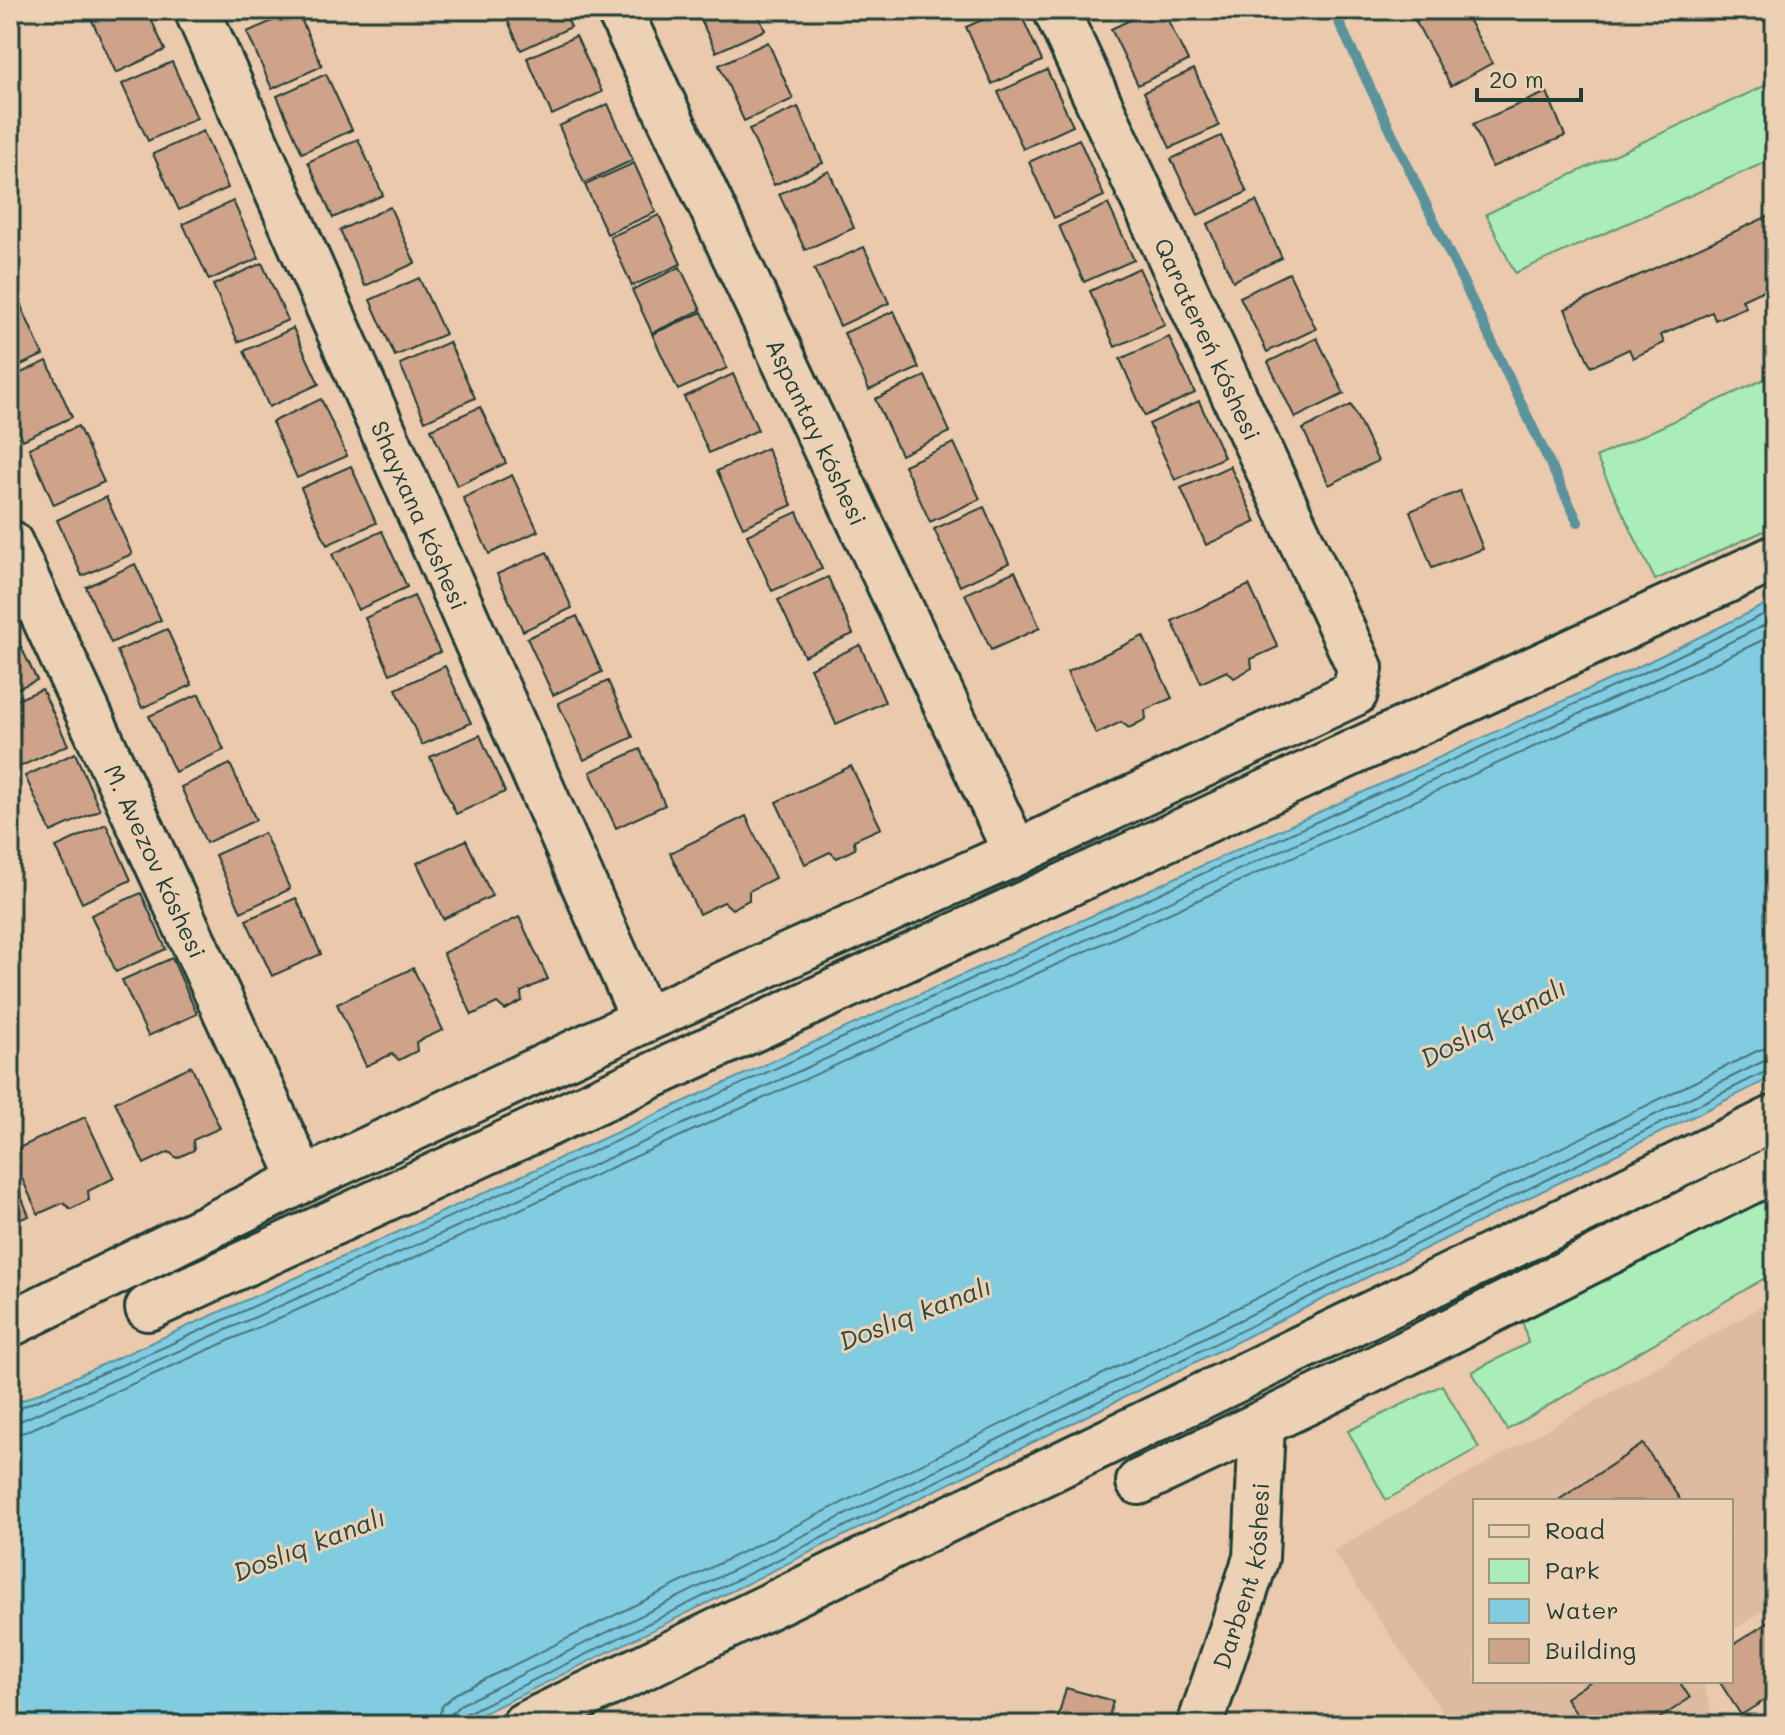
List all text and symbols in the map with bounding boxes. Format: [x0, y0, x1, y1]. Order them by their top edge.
scale bar [1477, 52, 1581, 102]
text: 20 m [1489, 63, 1544, 94]
street label: Qaratereń kóshesi [1147, 233, 1269, 445]
street label: Aspantay kóshesi [760, 333, 875, 530]
street label: Shayxana kóshesi [365, 415, 476, 614]
street label: M. Avezov kóshesi [98, 759, 214, 963]
water label: Doslıq kanalı [1414, 969, 1572, 1075]
water label: Doslıq kanalı [834, 1268, 996, 1358]
street label: Darbent kóshesi [1204, 1482, 1275, 1673]
water label: Doslıq kanalı [228, 1499, 390, 1589]
legend [1473, 1499, 1733, 1683]
text: Road [1545, 1514, 1605, 1545]
text: Park [1545, 1554, 1599, 1585]
text: Water [1545, 1594, 1619, 1625]
text: Building [1545, 1634, 1636, 1665]

